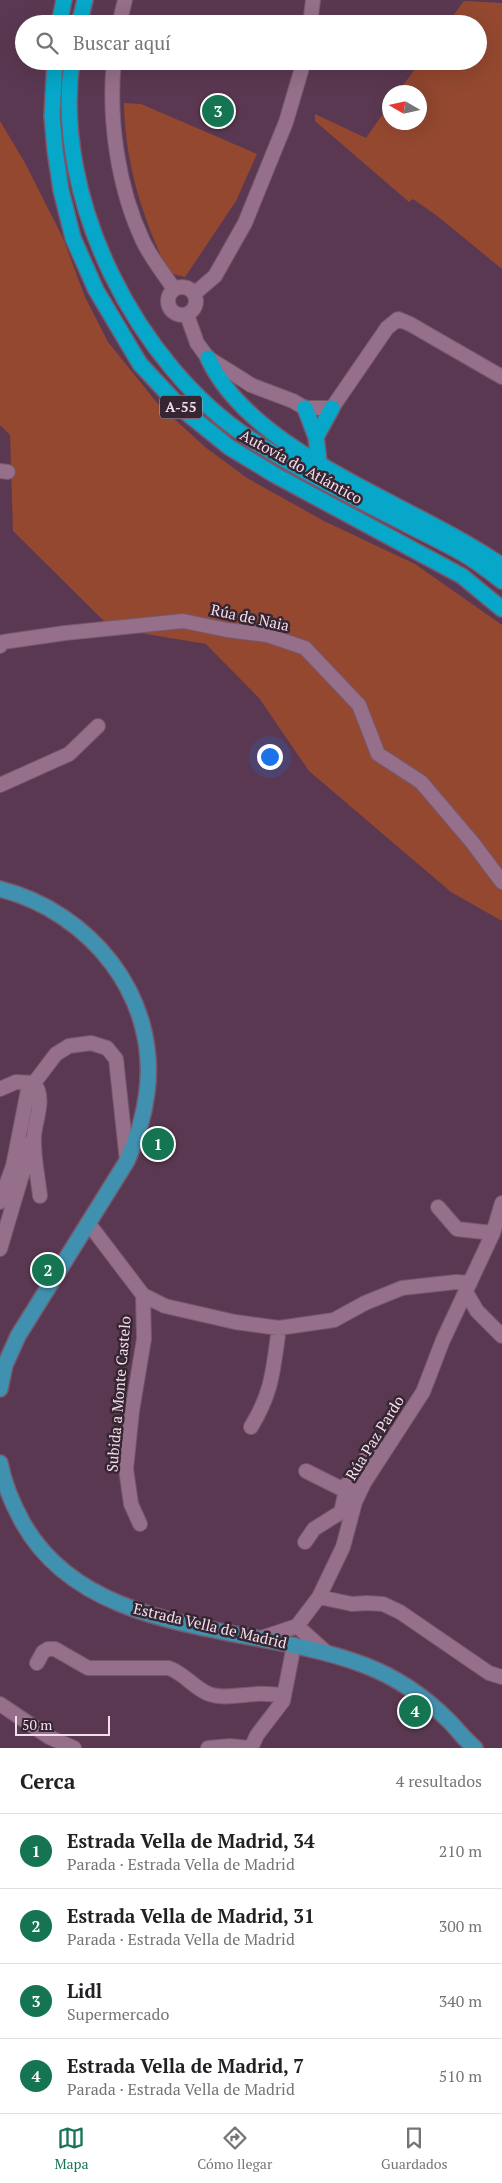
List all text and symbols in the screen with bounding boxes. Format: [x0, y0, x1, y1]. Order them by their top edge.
search box [15, 15, 487, 70]
icon: search [33, 29, 61, 57]
text: Buscar aquí [73, 30, 171, 55]
north arrow [382, 85, 427, 130]
pin: 3 [202, 92, 234, 130]
road number: A-55 [160, 396, 202, 418]
street label: Autovía do Atlántico [237, 424, 366, 508]
street label: Rúa de Naia [209, 599, 292, 635]
your location [257, 744, 283, 770]
pin: 1 [142, 1125, 174, 1163]
pin: 2 [32, 1251, 64, 1289]
street label: Subida a Monte Castelo [101, 1315, 135, 1473]
street label: Rúa Paz Pardo [340, 1392, 408, 1483]
street label: Estrada Vella de Madrid [132, 1598, 289, 1652]
pin: 4 [399, 1692, 431, 1730]
scale bar [15, 1713, 110, 1736]
text: 50 m [22, 1715, 52, 1734]
text: Cerca [20, 1767, 75, 1795]
text: 4 resultados [396, 1770, 482, 1792]
text: Estrada Vella de Madrid, 34 [67, 1828, 315, 1853]
text: 1 [31, 1840, 41, 1862]
text: 210 m [439, 1840, 482, 1862]
text: Parada · Estrada Vella de Madrid [67, 1853, 295, 1875]
text: Estrada Vella de Madrid, 31 [67, 1903, 315, 1928]
text: 2 [31, 1915, 41, 1937]
text: 300 m [439, 1915, 482, 1937]
text: Parada · Estrada Vella de Madrid [67, 1928, 295, 1950]
text: Lidl [67, 1978, 102, 2003]
text: 3 [31, 1990, 41, 2012]
text: 340 m [439, 1990, 482, 2012]
text: Supermercado [67, 2003, 169, 2025]
text: Estrada Vella de Madrid, 7 [67, 2053, 304, 2078]
text: 4 [31, 2065, 41, 2087]
text: 510 m [439, 2065, 482, 2087]
text: Parada · Estrada Vella de Madrid [67, 2078, 295, 2100]
tab: Mapa [54, 2124, 89, 2173]
tab: Cómo llegar [197, 2124, 272, 2173]
tab: Guardados [381, 2124, 448, 2173]

